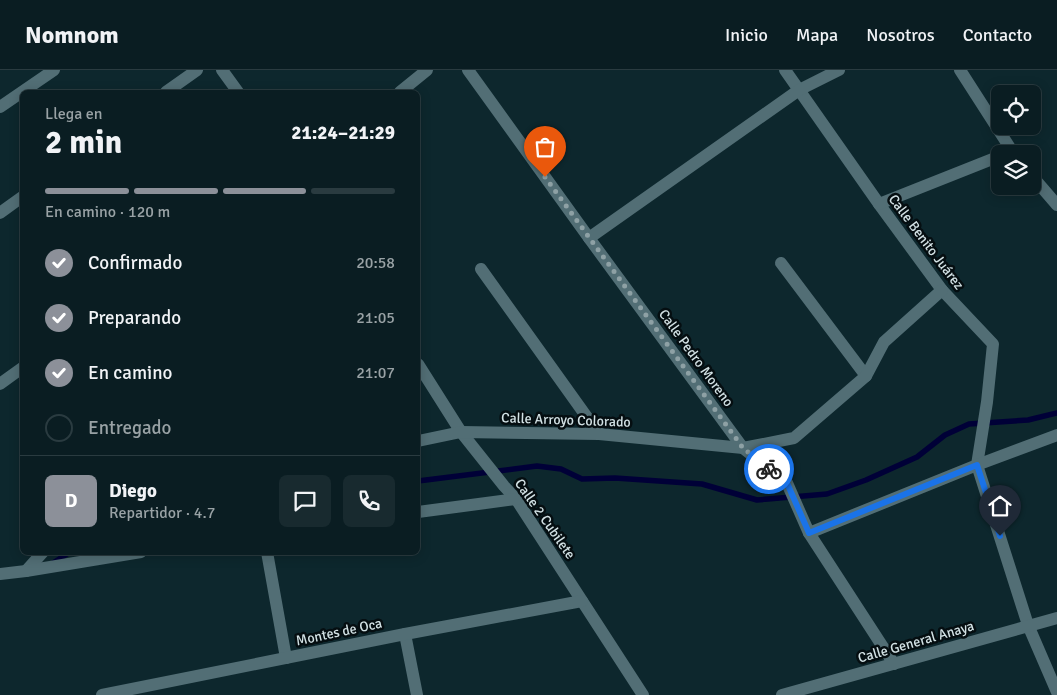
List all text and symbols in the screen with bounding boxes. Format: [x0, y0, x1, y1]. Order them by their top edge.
text: Nomnom [25, 20, 119, 50]
text: Inicio [725, 24, 768, 46]
text: Mapa [796, 24, 838, 46]
text: Nosotros [866, 24, 935, 46]
text: Contacto [963, 24, 1032, 46]
map controls [991, 85, 1041, 195]
button: locate [991, 85, 1041, 135]
text: Llega en [45, 104, 103, 124]
text: 21:24–21:29 [291, 121, 395, 145]
text: 2 min [45, 123, 122, 162]
pin [524, 126, 566, 177]
icon: bag [531, 133, 559, 161]
button: layers [991, 145, 1041, 195]
street label: Calle Benito Juárez [885, 191, 967, 293]
text: En camino · 120 m [45, 202, 170, 222]
icon: check [45, 249, 73, 277]
text: Confirmado [88, 251, 182, 275]
text: 20:58 [356, 253, 395, 273]
icon: check [45, 304, 73, 332]
text: Preparando [88, 306, 181, 330]
street label: Calle Pedro Moreno [655, 306, 737, 410]
text: 21:05 [356, 308, 395, 328]
icon: check [45, 359, 73, 387]
text: En camino [88, 361, 172, 385]
text: 21:07 [356, 363, 395, 383]
street label: Calle Arroyo Colorado [501, 409, 631, 431]
text: Entregado [88, 416, 171, 440]
courier [744, 444, 794, 494]
icon: bike [755, 455, 783, 483]
button: chat [279, 475, 331, 527]
button: phone [343, 475, 395, 527]
street label: Calle 2 Cubilete [511, 476, 579, 562]
text: Diego [109, 479, 157, 503]
pin [979, 485, 1021, 536]
text: D [65, 489, 77, 513]
icon: home [986, 492, 1014, 520]
text: Repartidor · 4.7 [109, 503, 215, 523]
street label: Montes de Oca [294, 615, 384, 649]
street label: Calle General Anaya [856, 617, 976, 667]

